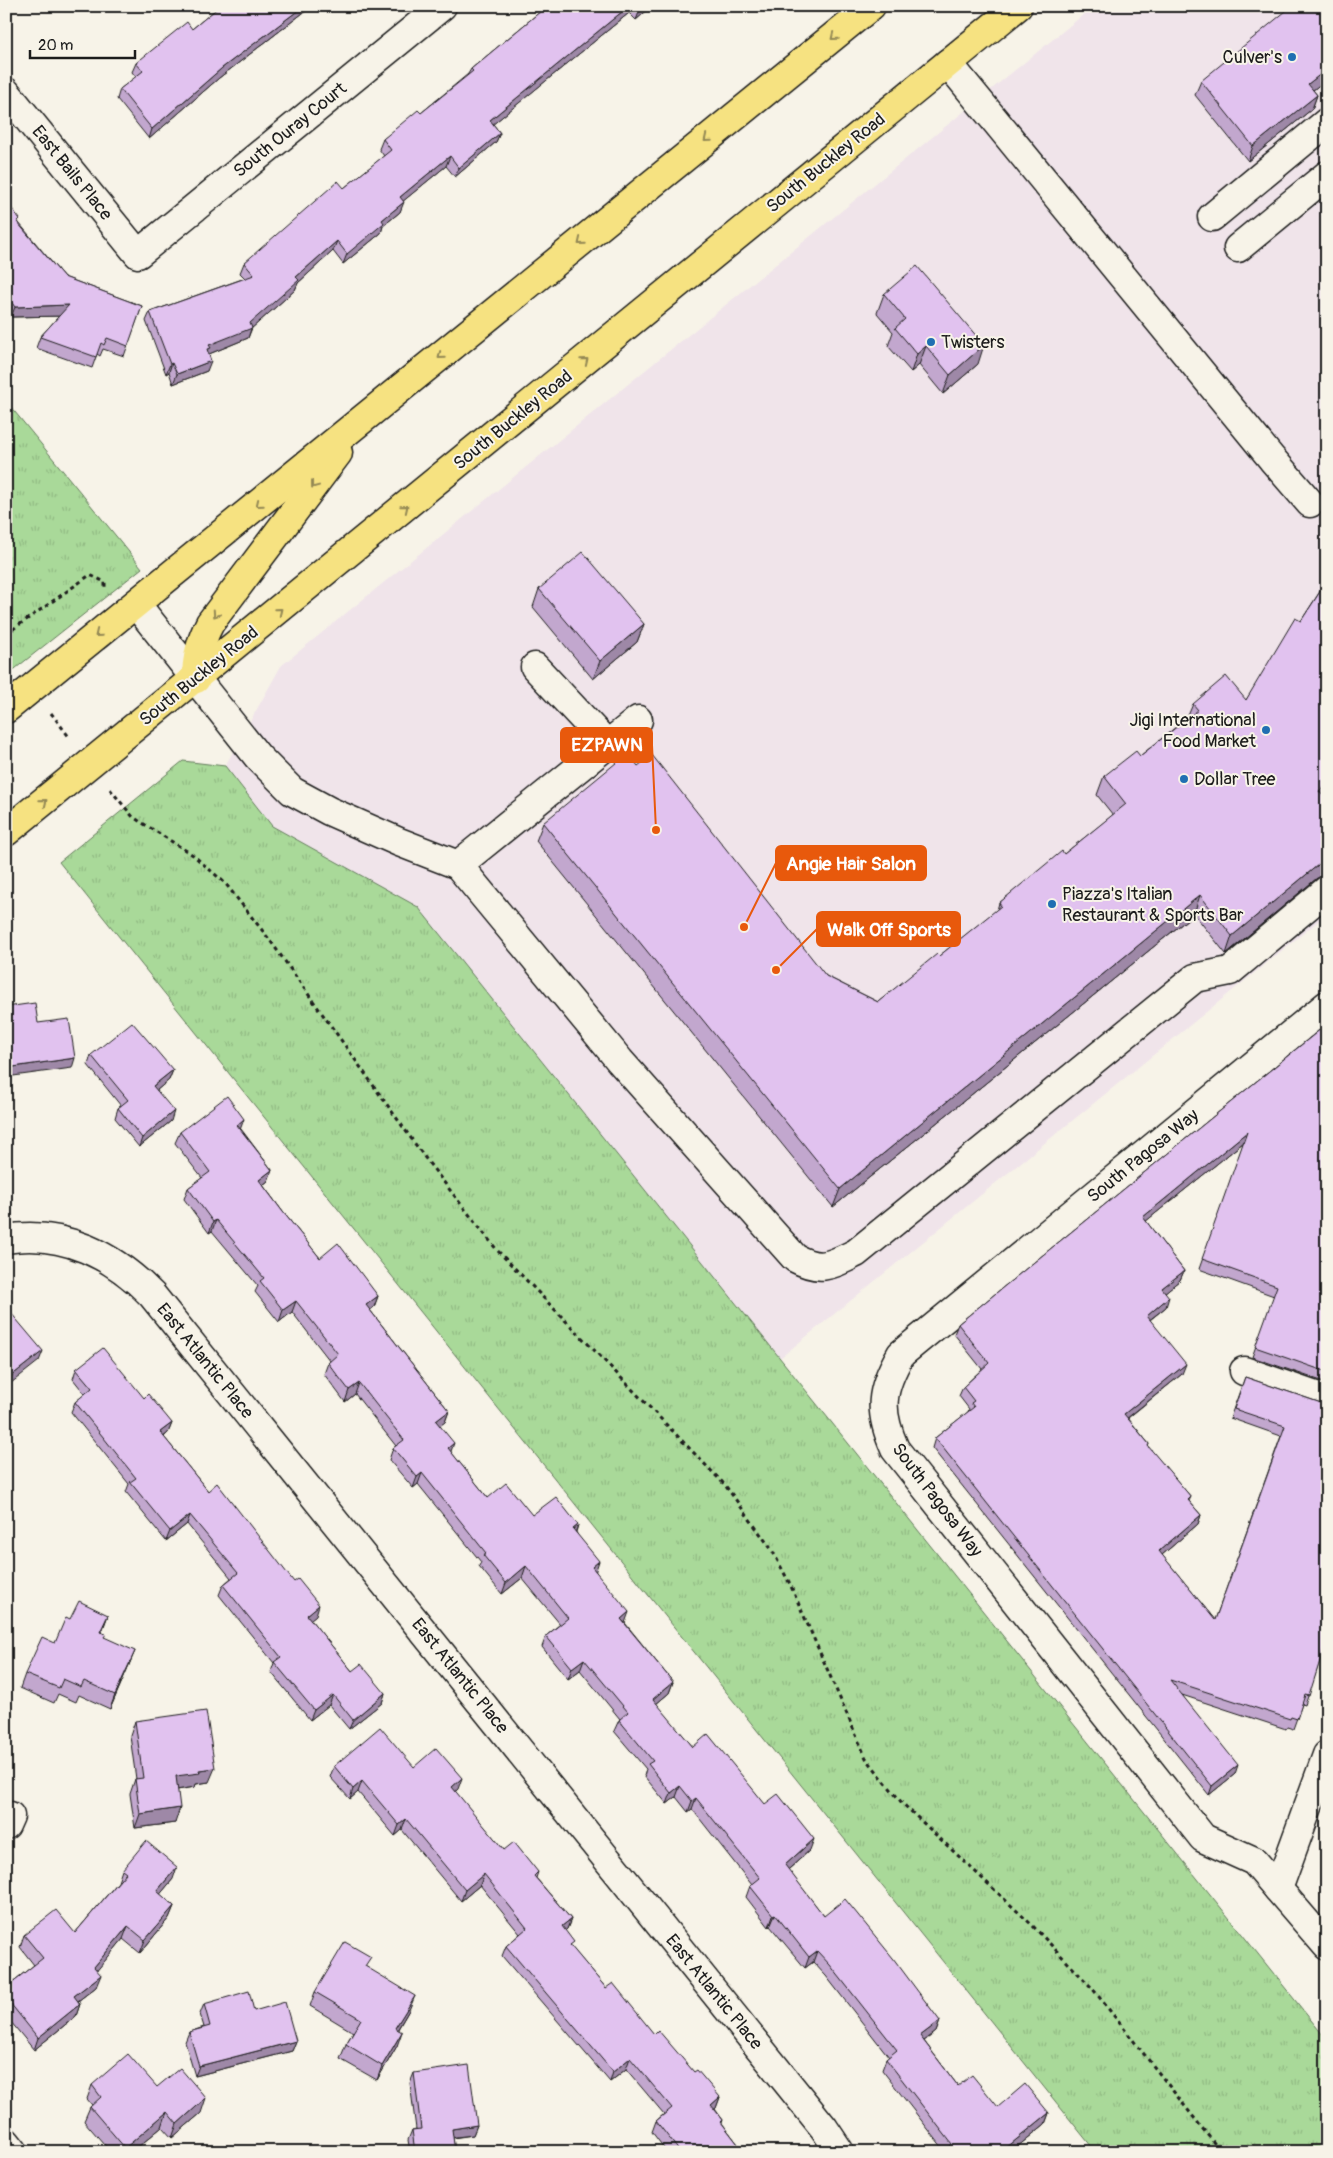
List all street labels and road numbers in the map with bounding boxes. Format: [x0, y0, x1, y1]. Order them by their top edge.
street label: South Ouray Court [229, 77, 352, 183]
street label: South Buckley Road [762, 108, 890, 218]
street label: East Bails Place [27, 121, 117, 225]
street label: South Buckley Road [449, 365, 577, 475]
street label: South Buckley Road [135, 621, 263, 731]
street label: South Pagosa Way [1083, 1104, 1204, 1208]
street label: East Atlantic Place [151, 1299, 259, 1424]
street label: South Pagosa Way [887, 1438, 988, 1562]
street label: East Atlantic Place [406, 1614, 514, 1739]
street label: East Atlantic Place [660, 1930, 768, 2055]

